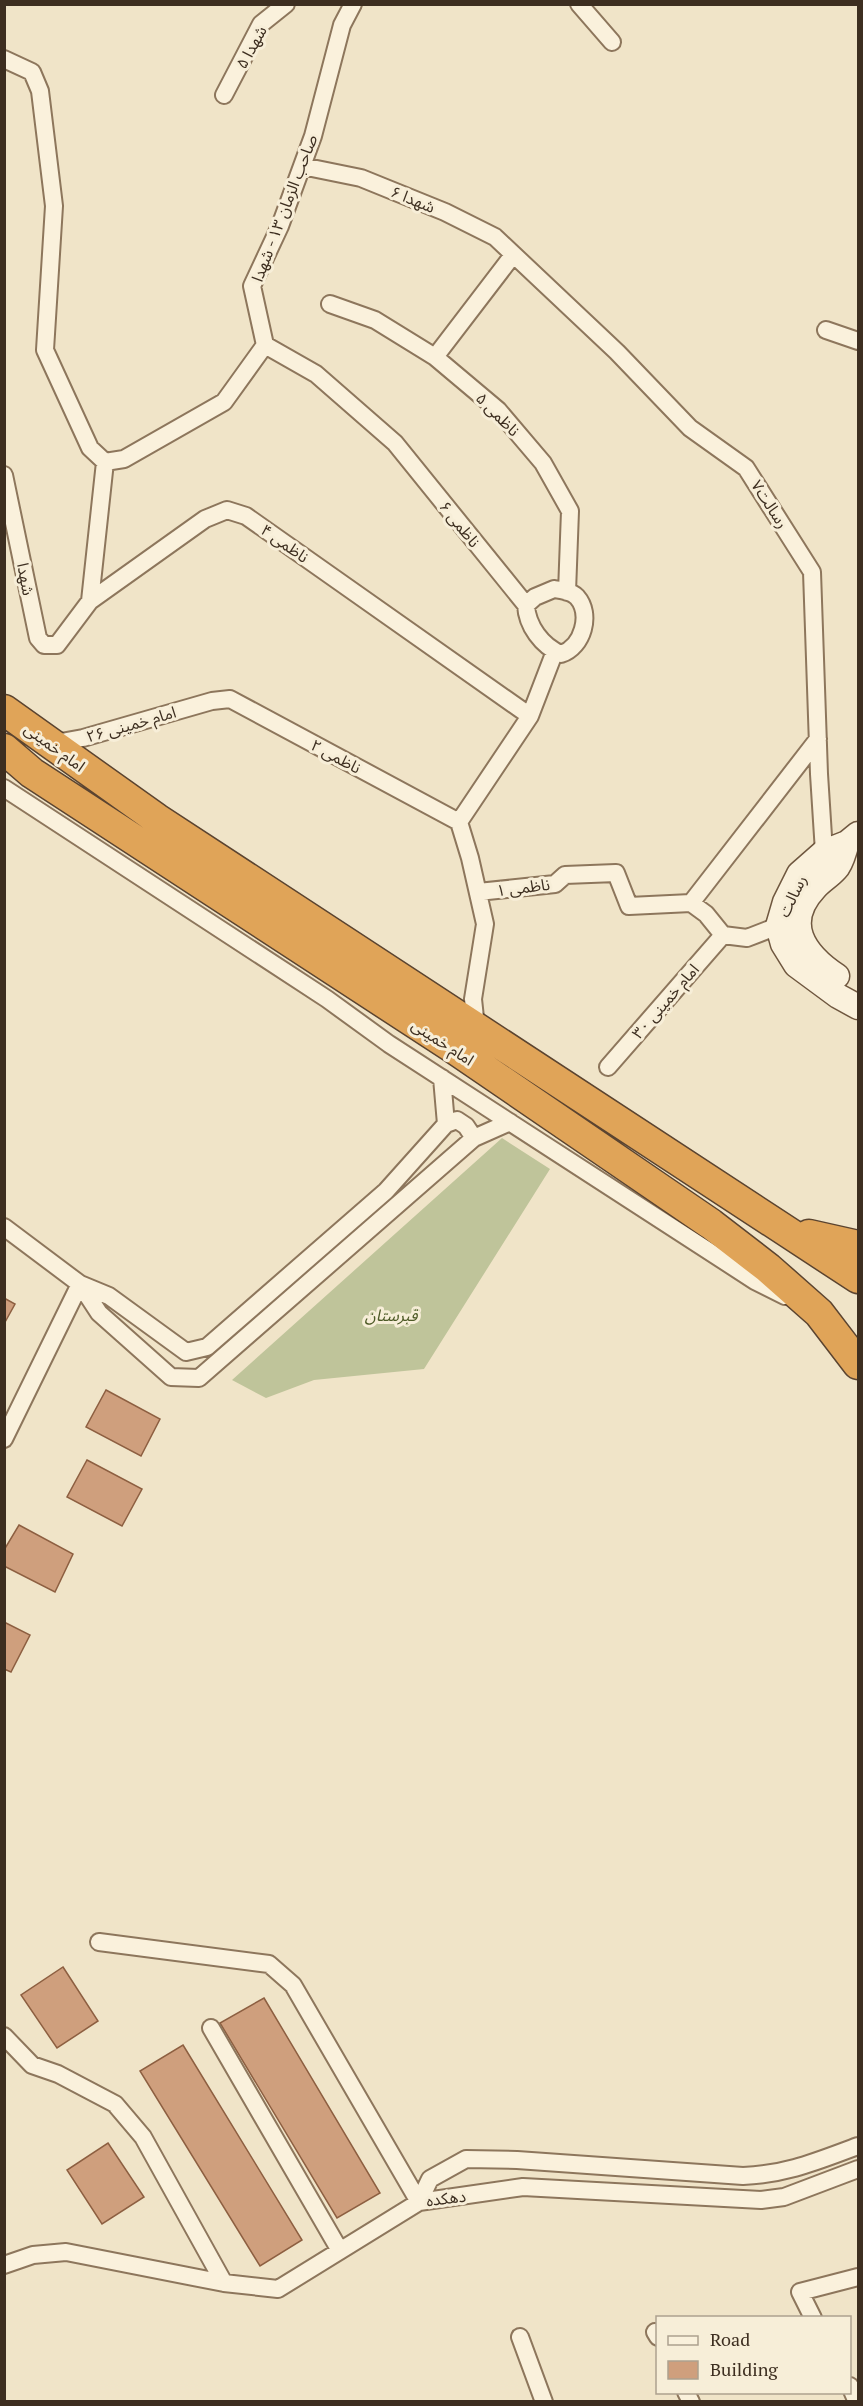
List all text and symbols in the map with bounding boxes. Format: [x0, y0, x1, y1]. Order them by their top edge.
street label: شهدا ۵ [230, 22, 272, 72]
street label: صاحب الزمان ۱۳ - شهدا [246, 131, 322, 285]
street label: شهدا ۶ [388, 180, 438, 218]
street label: ناظمی ۵ [471, 387, 525, 441]
street label: رسالت۷ [746, 476, 794, 532]
street label: ناظمی ۶ [434, 496, 486, 552]
street label: ناظمی ۴ [257, 519, 313, 567]
street label: شهدا [12, 561, 40, 597]
street label: امام خمینی ۲۶ [83, 701, 179, 749]
street label: امام خمینی [19, 717, 90, 778]
street label: ناظمی ۲ [307, 734, 365, 778]
street label: رسالت [772, 871, 812, 921]
street label: ناظمی ۱ [495, 873, 551, 901]
street label: امام خمینی ۳۰ [626, 959, 705, 1044]
street label: امام خمینی [406, 1014, 479, 1072]
park label: قبرستان [365, 1304, 418, 1326]
street label: دهکده [425, 2185, 467, 2211]
legend [656, 2316, 851, 2394]
text: Road [710, 2327, 750, 2351]
text: Building [710, 2357, 778, 2381]

